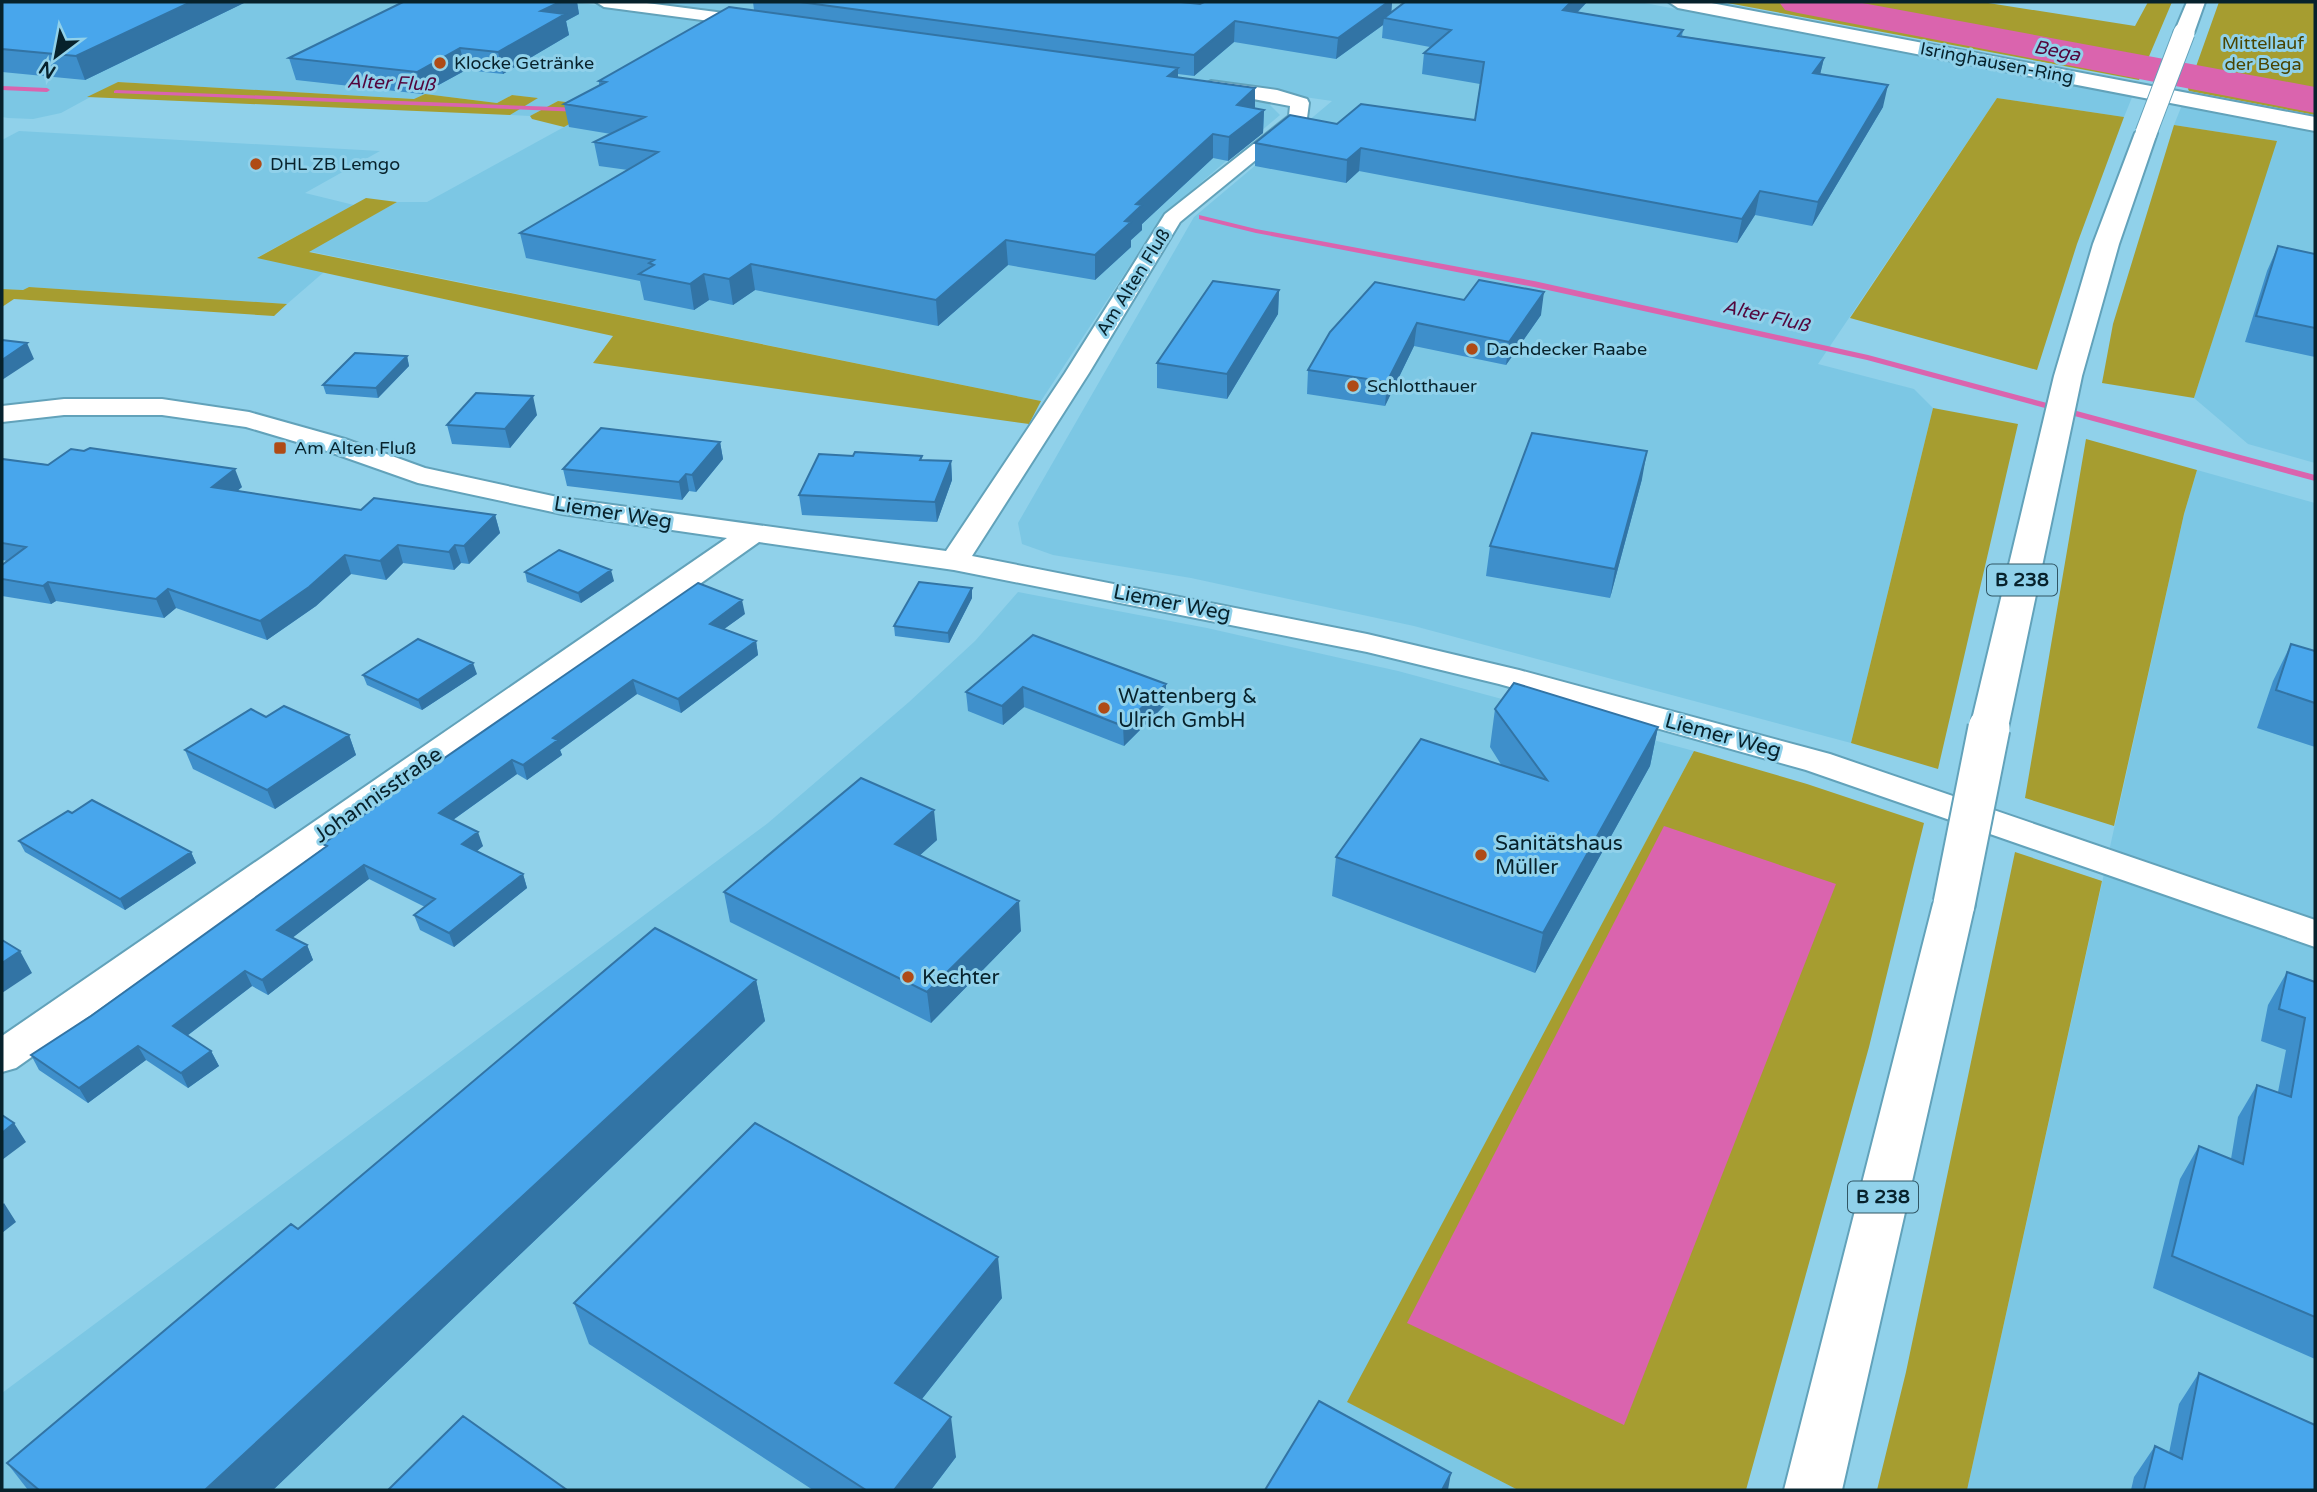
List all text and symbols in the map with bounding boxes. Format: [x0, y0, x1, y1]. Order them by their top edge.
north arrow [21, 21, 91, 91]
park label: Mittellauf der Bega [2222, 32, 2304, 75]
water label: Bega [2032, 36, 2083, 66]
street label: Isringhausen-Ring [1918, 37, 2076, 89]
place label: Klocke Getränke [454, 52, 594, 74]
marker: Klocke Getränke [432, 55, 448, 71]
text: N [35, 56, 60, 83]
water label: Alter Fluß [347, 70, 437, 96]
place label: DHL ZB Lemgo [270, 153, 400, 175]
marker: DHL ZB Lemgo [248, 156, 264, 172]
street label: Am Alten Fluß [1091, 224, 1175, 340]
water label: Alter Fluß [1721, 295, 1813, 337]
place label: Dachdecker Raabe [1486, 338, 1647, 360]
marker: Dachdecker Raabe [1464, 341, 1480, 357]
place label: Schlotthauer [1367, 375, 1477, 397]
marker: Schlotthauer [1345, 378, 1361, 394]
place label: Am Alten Fluß [294, 437, 416, 459]
marker: Am Alten Fluß [272, 440, 288, 456]
street label: Liemer Weg [552, 491, 674, 535]
road number: B 238 [1987, 565, 2057, 596]
street label: Liemer Weg [1111, 579, 1233, 627]
place label: Wattenberg & Ulrich GmbH [1118, 684, 1257, 733]
marker: Wattenberg & Ulrich GmbH [1096, 700, 1112, 716]
street label: Liemer Weg [1662, 708, 1784, 764]
street label: Johannisstraße [309, 742, 447, 848]
place label: Sanitätshaus Müller [1495, 831, 1623, 880]
marker: Sanitätshaus Müller [1473, 847, 1489, 863]
place label: Kechter [922, 965, 1000, 990]
marker: Kechter [900, 969, 916, 985]
road number: B 238 [1848, 1182, 1918, 1212]

